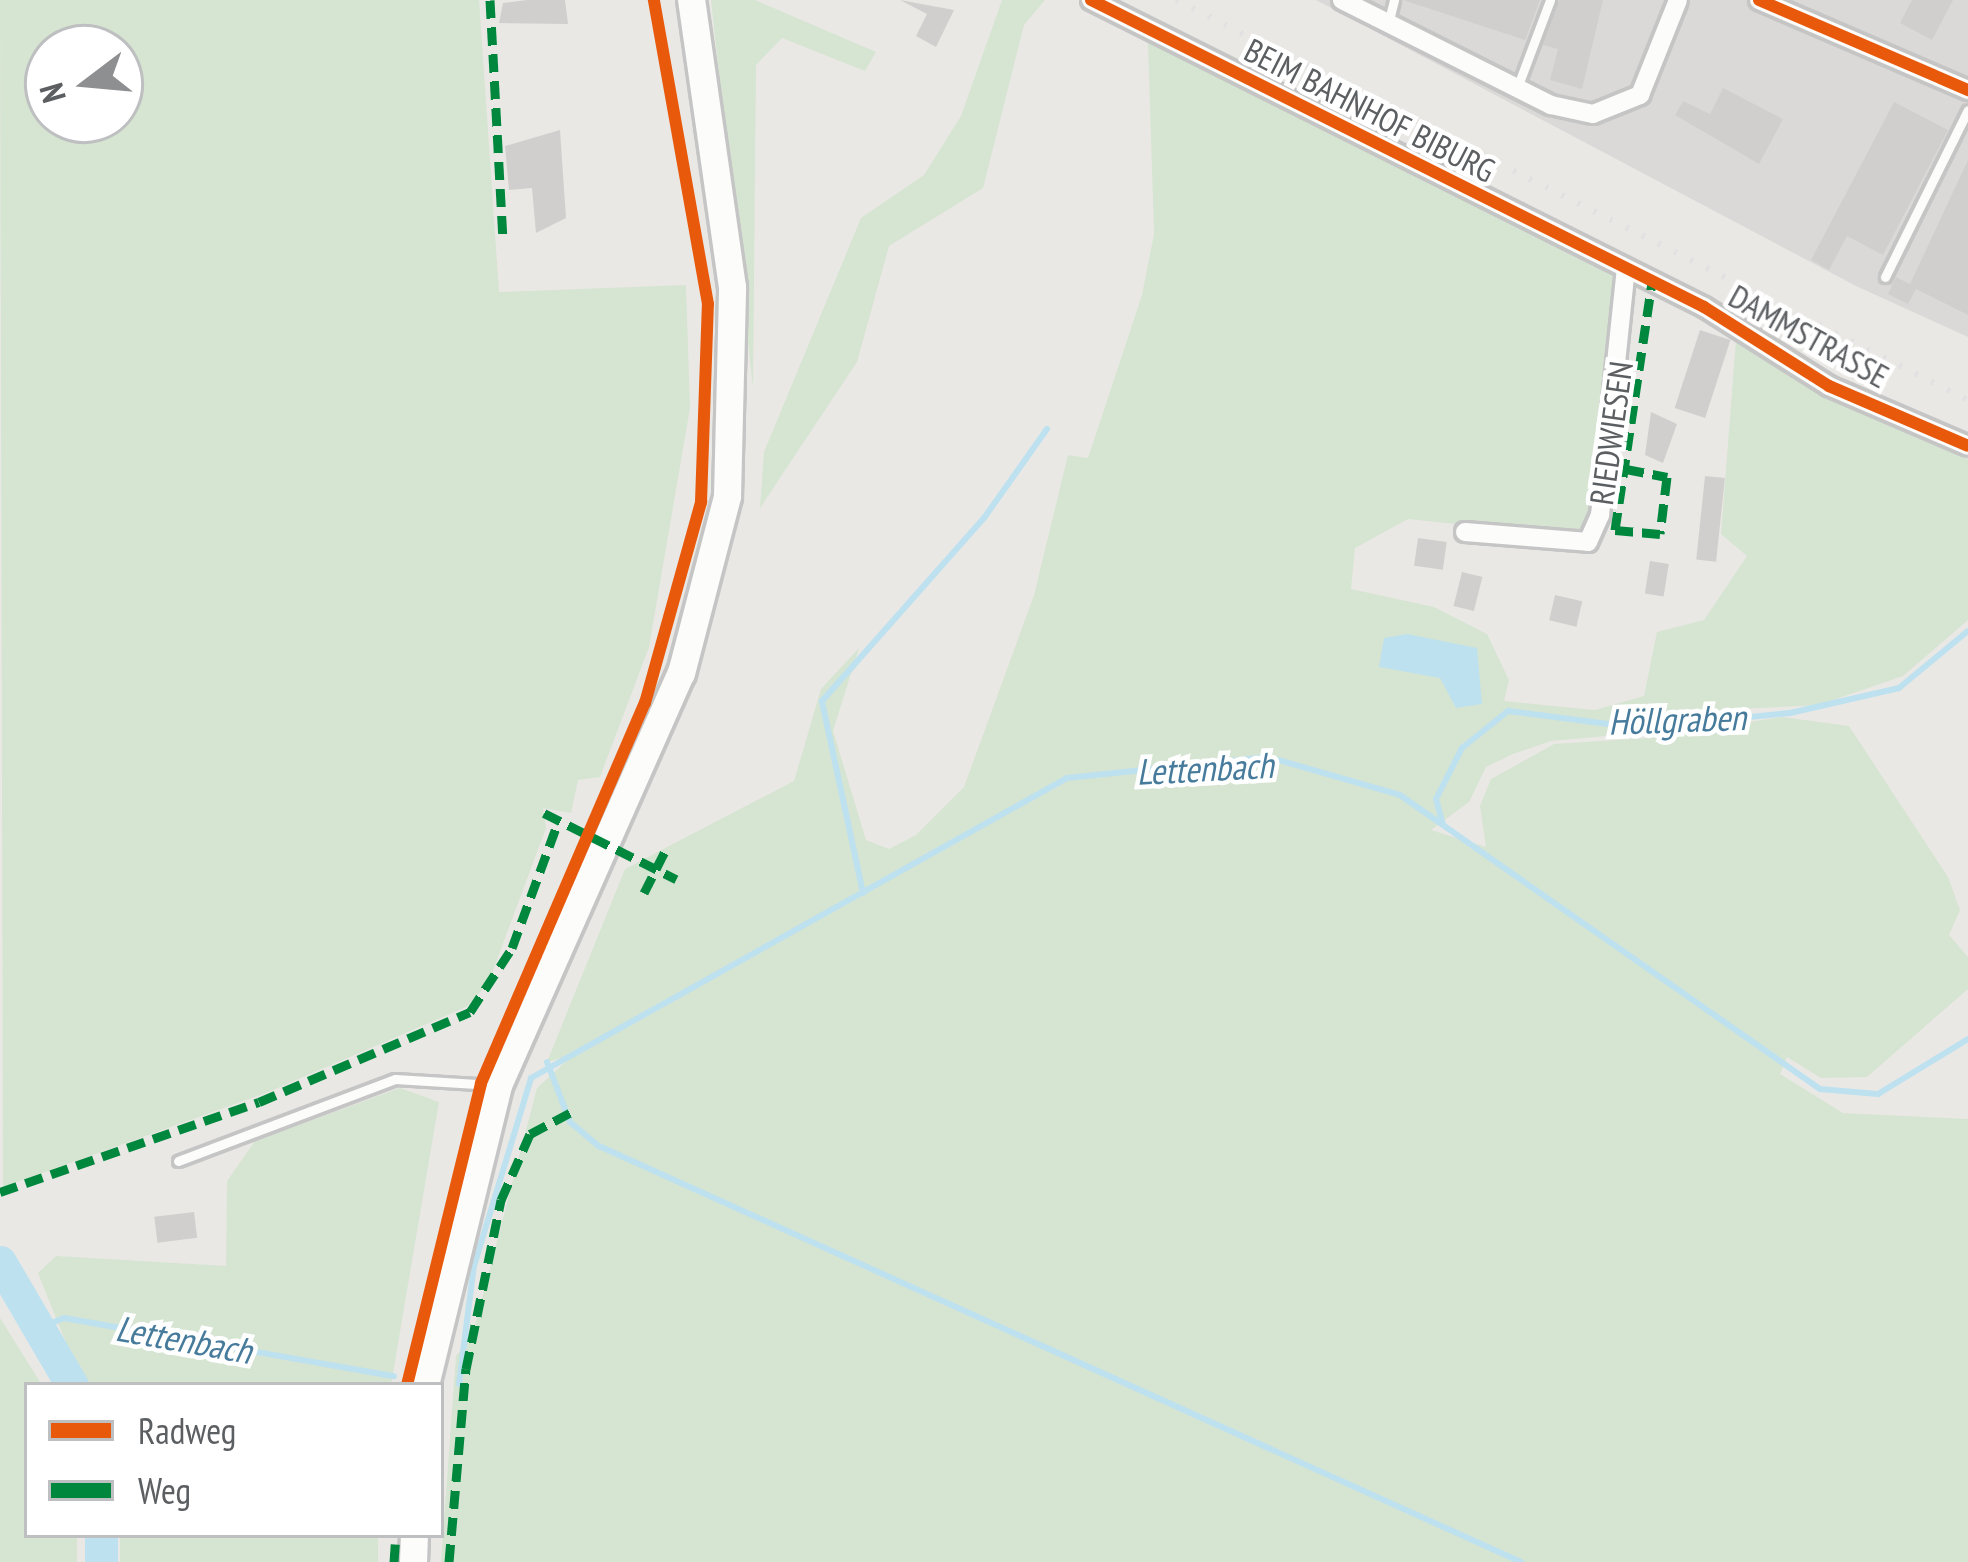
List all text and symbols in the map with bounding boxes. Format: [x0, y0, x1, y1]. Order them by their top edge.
north arrow [24, 24, 144, 144]
street label: BEIM BAHNHOF BIBURG [1238, 30, 1502, 190]
text: N [29, 79, 75, 108]
street label: DAMMSTRASSE [1722, 276, 1896, 396]
street label: RIEDWIESEN [1581, 359, 1641, 507]
water label: Höllgraben [1607, 695, 1747, 743]
water label: Lettenbach [1135, 743, 1275, 793]
water label: Lettenbach [113, 1306, 255, 1372]
legend [24, 1382, 444, 1538]
text: Radweg [138, 1407, 236, 1454]
text: Weg [138, 1467, 191, 1514]

